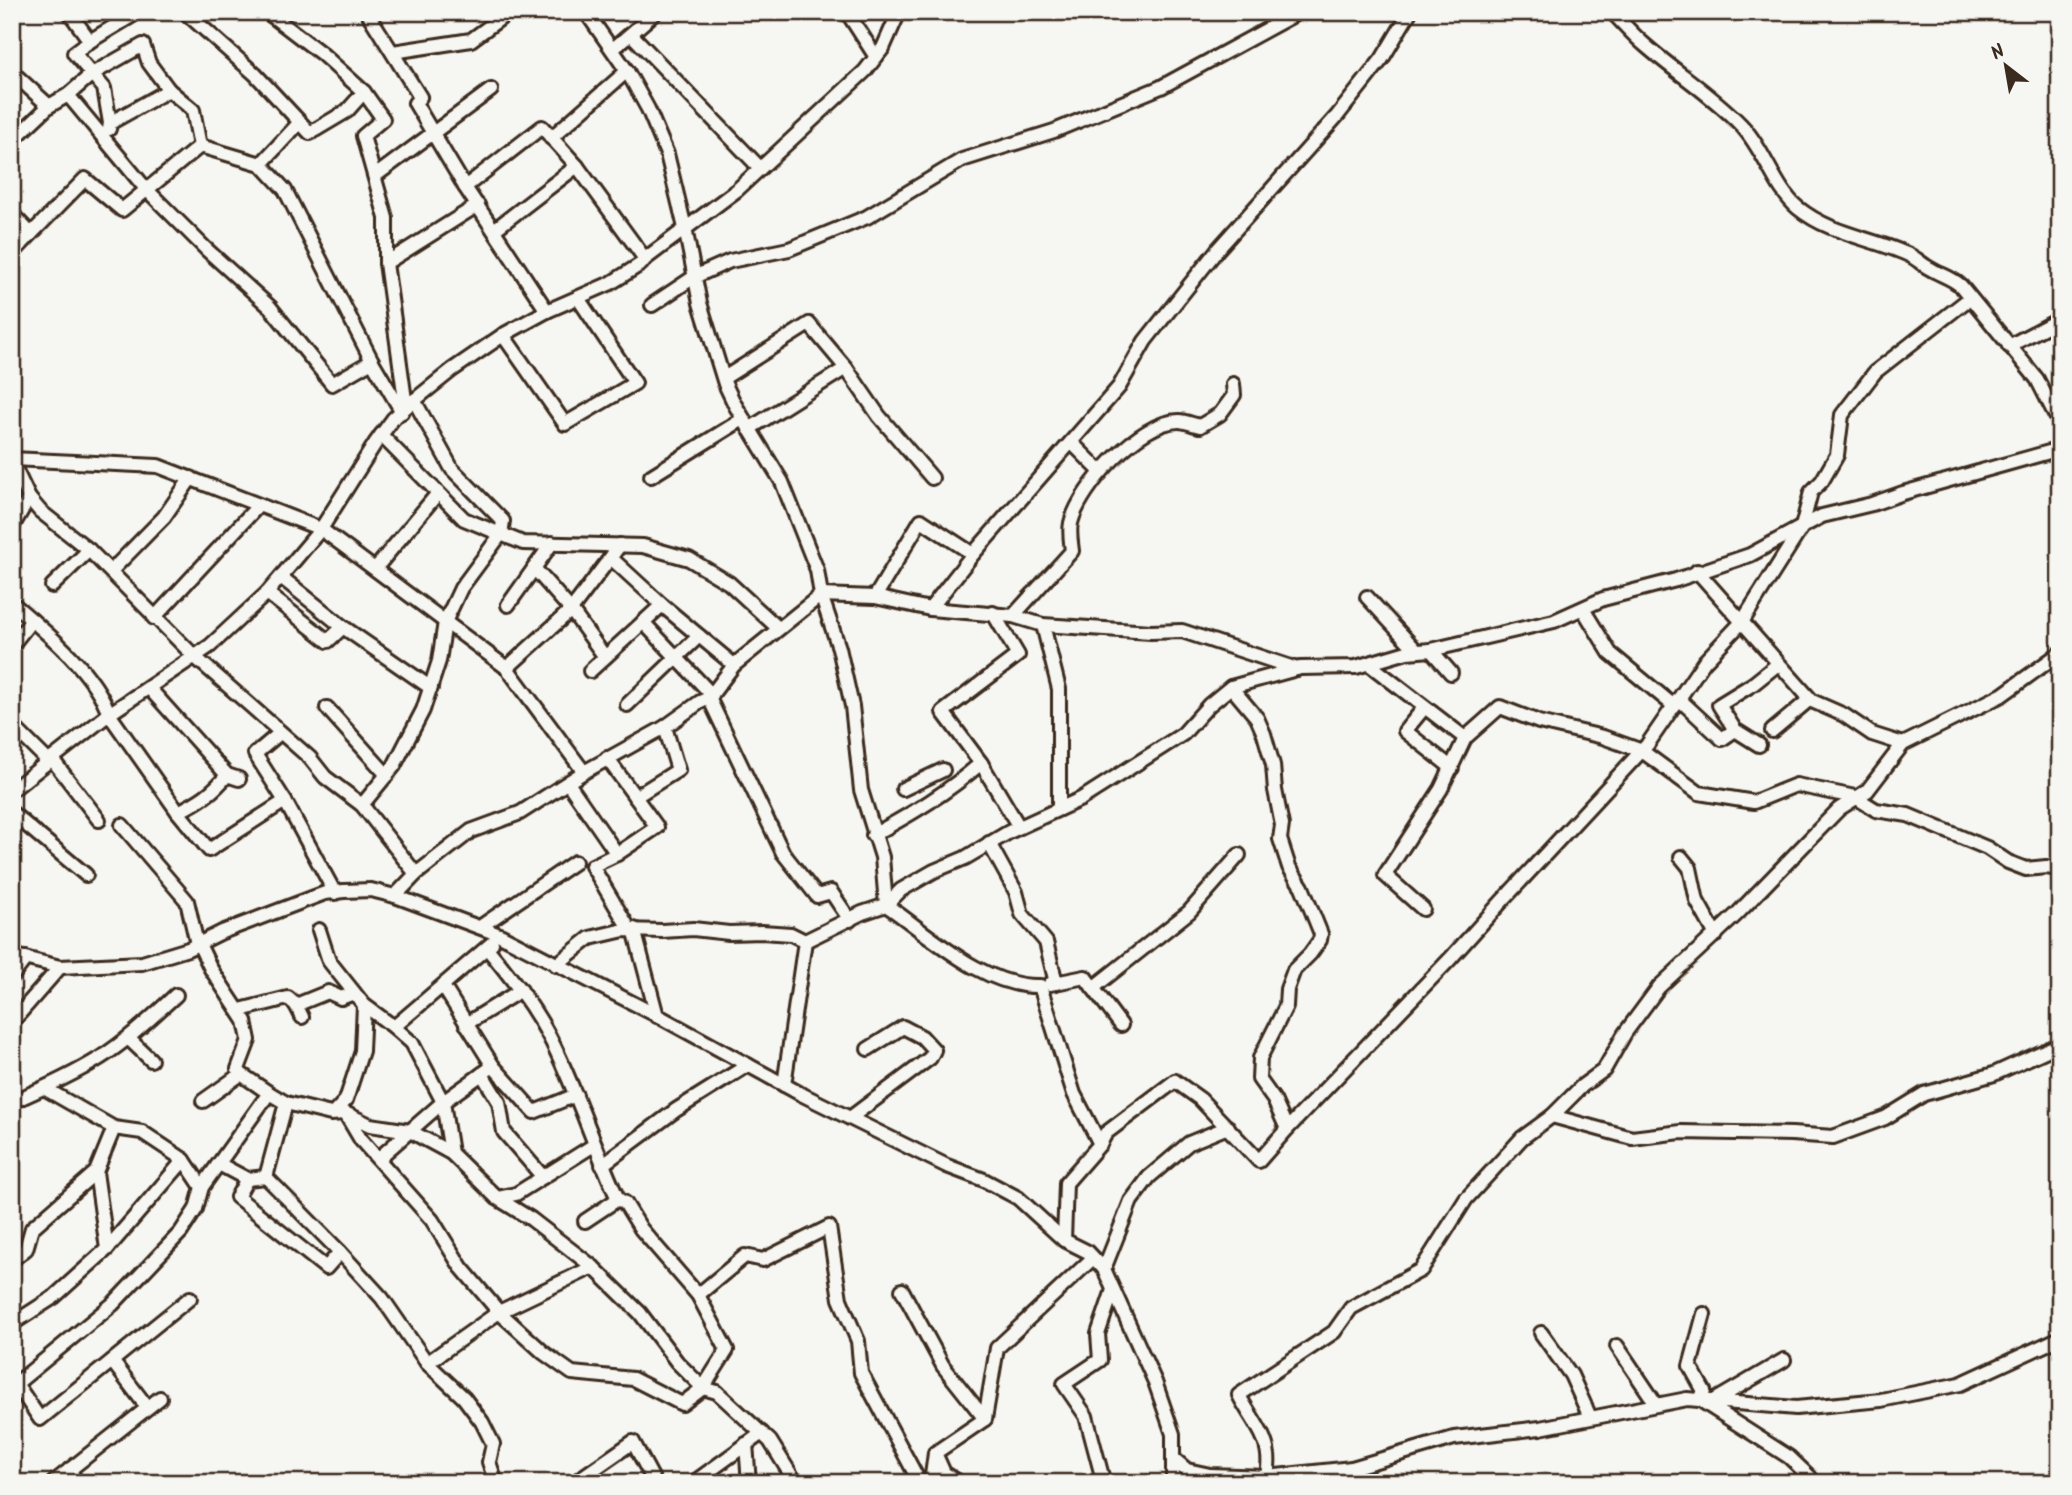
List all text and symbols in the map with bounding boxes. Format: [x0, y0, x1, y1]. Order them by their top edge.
north arrow [1970, 32, 2040, 102]
text: N [1985, 37, 2011, 69]

